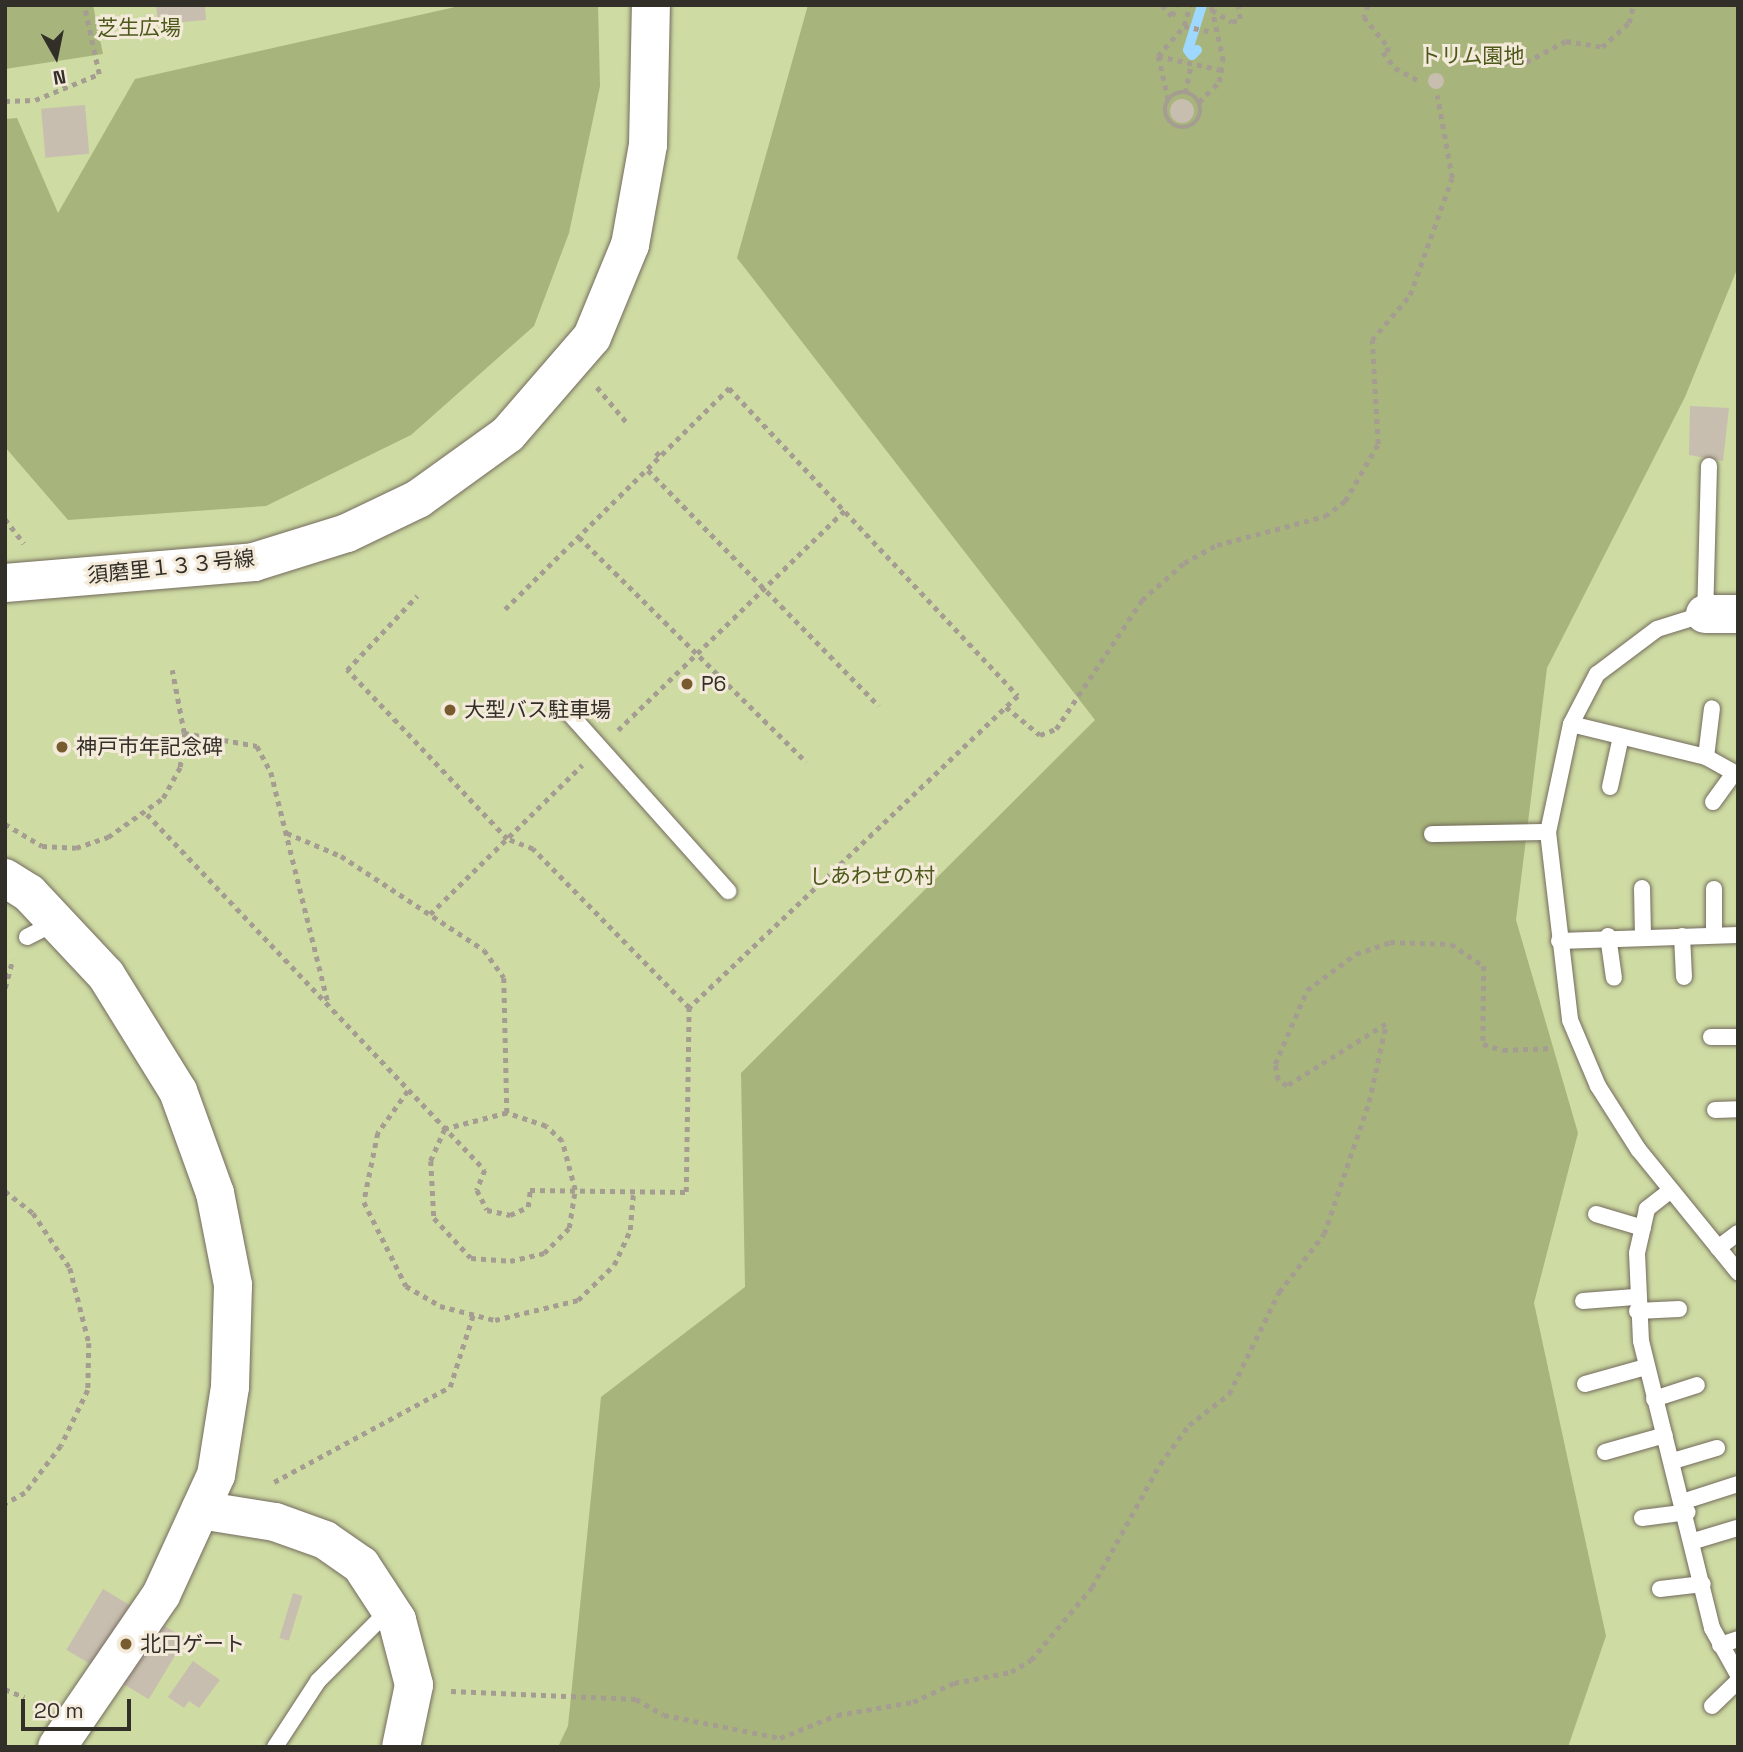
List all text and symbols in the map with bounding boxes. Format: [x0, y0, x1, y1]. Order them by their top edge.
park label: 芝生広場 [97, 15, 181, 41]
north arrow [21, 21, 91, 91]
park label: トリム園地 [1420, 43, 1524, 69]
text: N [51, 64, 68, 91]
street label: 須磨里１３３号線 [86, 546, 256, 588]
place label: P6 [701, 671, 726, 697]
marker: P6 [679, 676, 695, 692]
place label: 大型バス駐車場 [464, 697, 611, 723]
marker: 大型バス駐車場 [442, 702, 458, 718]
place label: 神戸市年記念碑 [76, 734, 223, 760]
marker: 神戸市年記念碑 [54, 739, 70, 755]
park label: しあわせの村 [809, 863, 935, 889]
place label: 北口ゲート [140, 1631, 245, 1657]
marker: 北口ゲート [118, 1636, 134, 1652]
scale bar [24, 1686, 135, 1730]
text: 20 m [34, 1697, 84, 1724]

